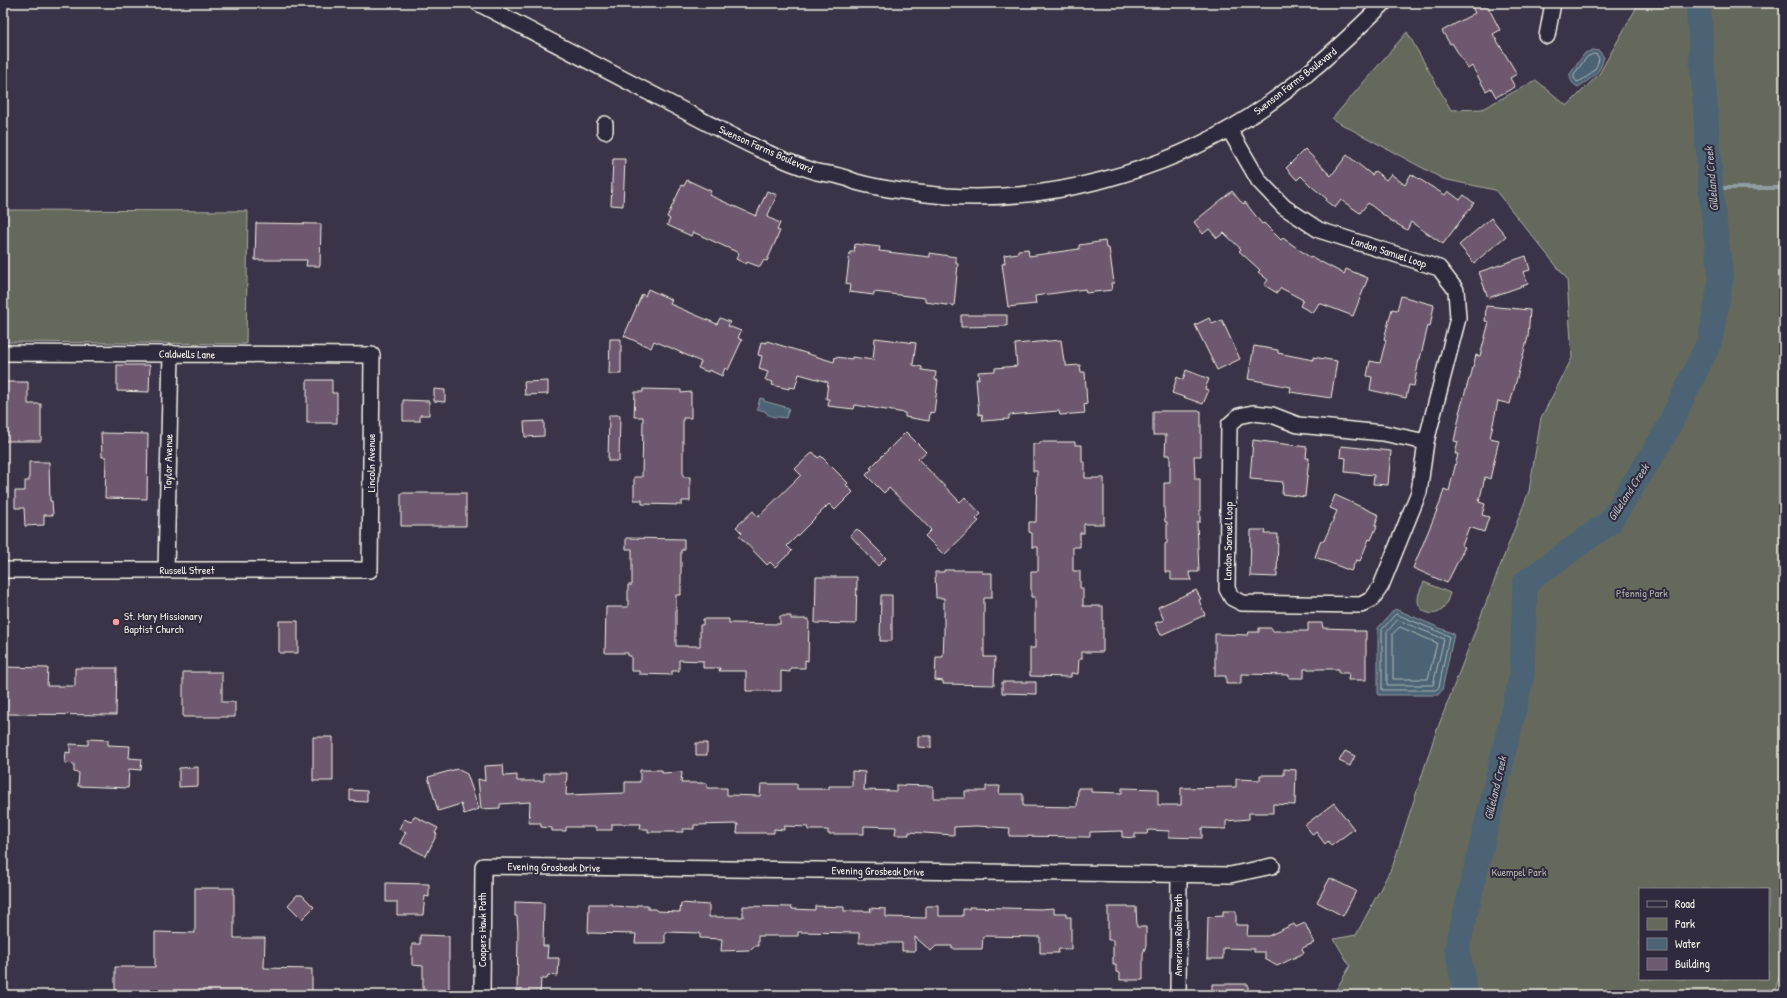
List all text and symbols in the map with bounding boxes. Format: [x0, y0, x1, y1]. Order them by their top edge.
street label: Swenson Farms Boulevard [1251, 44, 1340, 118]
street label: Swenson Farms Boulevard [717, 122, 816, 176]
water label: Gilleland Creek [1700, 145, 1722, 212]
street label: Landon Samuel Loop [1350, 233, 1429, 271]
street label: Caldwells Lane [159, 347, 216, 362]
street label: Taylor Avenue [161, 433, 175, 490]
street label: Lincoln Avenue [364, 433, 378, 492]
water label: Gilleland Creek [1603, 459, 1653, 524]
street label: Landon Samuel Loop [1220, 501, 1236, 580]
street label: Russell Street [159, 563, 215, 577]
park label: Pfennig Park [1616, 586, 1668, 600]
place label: St. Mary Missionary Baptist Church [124, 609, 203, 636]
marker: St. Mary Missionary Baptist Church [111, 617, 121, 627]
water label: Gilleland Creek [1479, 753, 1511, 822]
street label: Evening Grosbeak Drive [508, 859, 601, 875]
street label: Evening Grosbeak Drive [832, 863, 925, 879]
park label: Kuempel Park [1492, 865, 1547, 879]
legend [1639, 888, 1769, 980]
street label: Coopers Hawk Path [475, 892, 489, 967]
street label: American Robin Path [1171, 894, 1185, 976]
text: Road [1675, 895, 1695, 912]
text: Park [1675, 915, 1695, 932]
text: Water [1675, 935, 1701, 952]
text: Building [1675, 955, 1710, 972]

